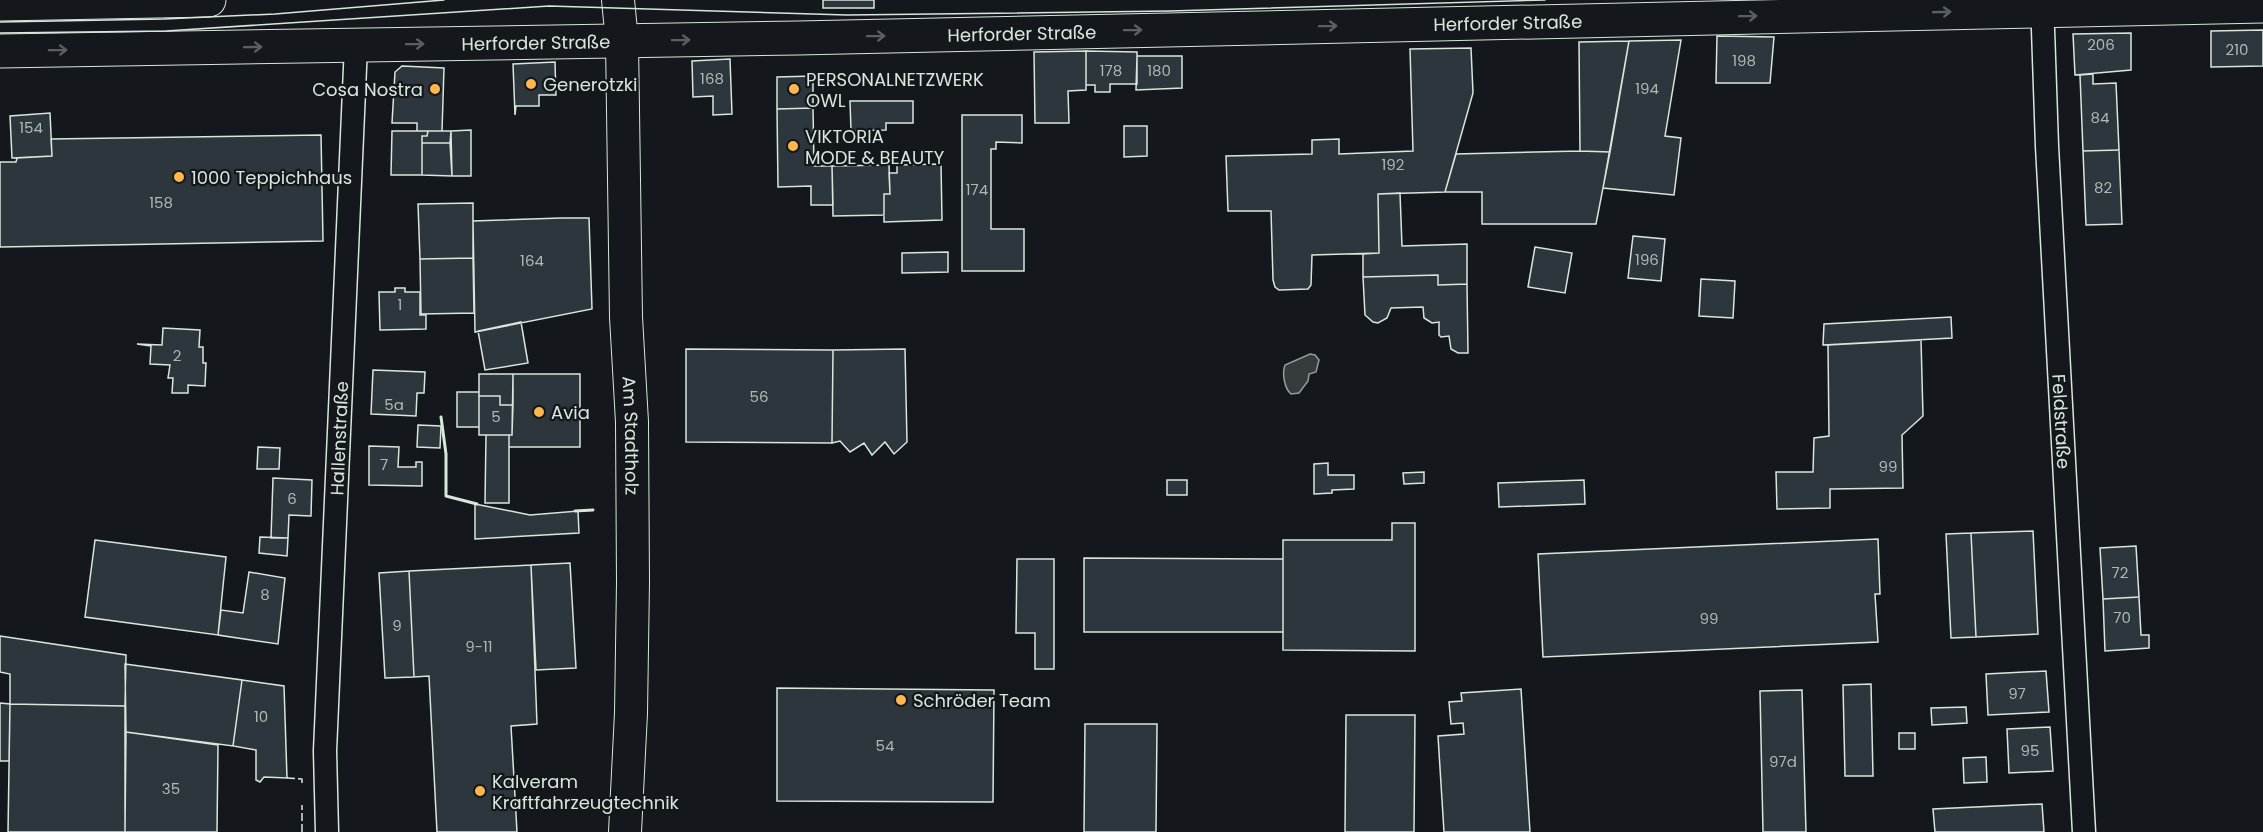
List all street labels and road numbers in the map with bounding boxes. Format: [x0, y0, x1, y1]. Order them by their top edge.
street label: Herforder Straße [1433, 8, 1582, 37]
street label: Herforder Straße [947, 19, 1097, 47]
street label: Herforder Straße [461, 29, 611, 56]
street label: Feldstraße [2047, 373, 2077, 470]
street label: Am Stadtholz [617, 375, 645, 495]
street label: Hallenstraße [324, 381, 354, 496]

